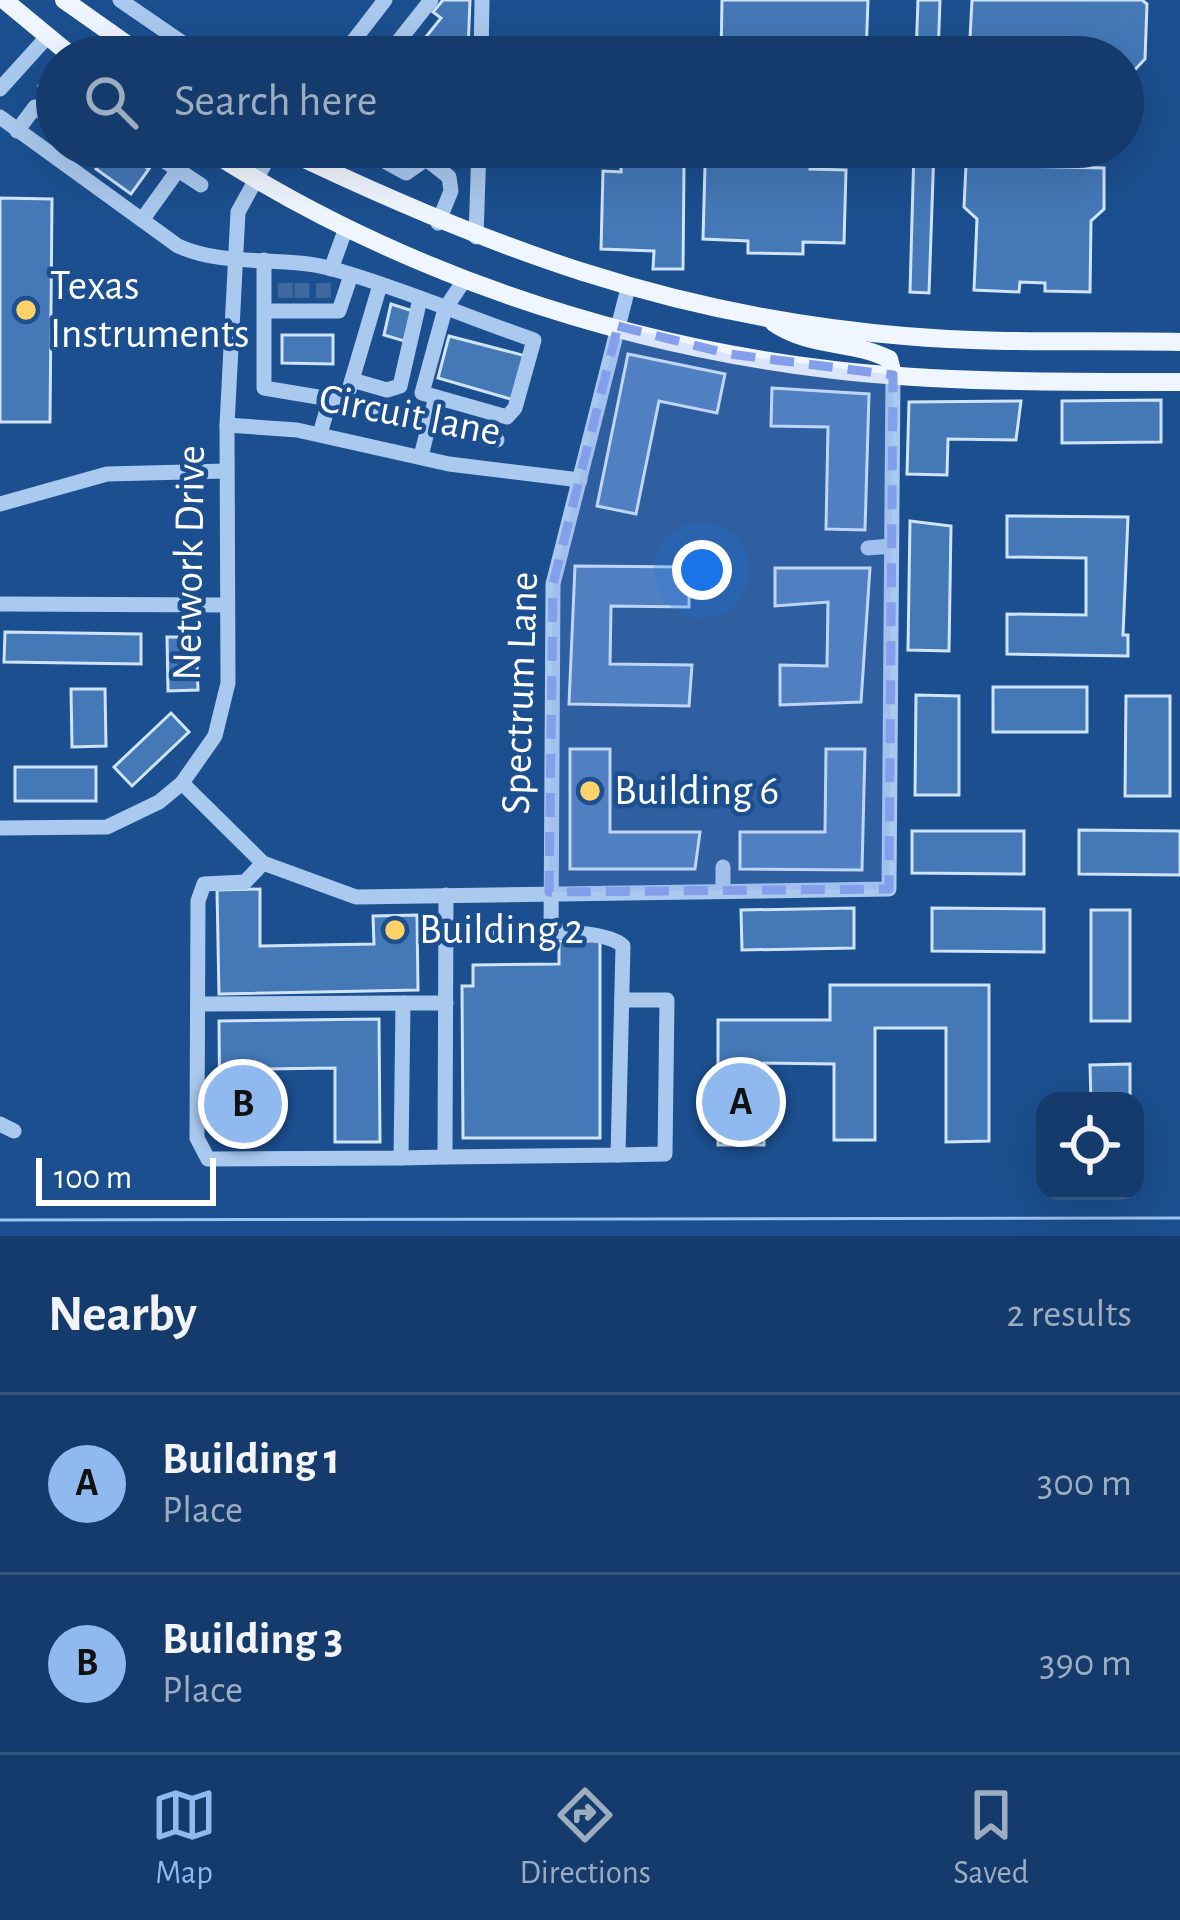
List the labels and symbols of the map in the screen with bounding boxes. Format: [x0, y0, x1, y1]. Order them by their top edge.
place label: Texas Instruments [50, 265, 250, 355]
marker: Texas Instruments [13, 297, 39, 323]
street label: Circuit lane [316, 377, 504, 453]
street label: Network Drive [166, 445, 212, 681]
your location [672, 540, 732, 600]
street label: Spectrum Lane [495, 571, 545, 815]
place label: Building 6 [614, 770, 779, 812]
marker: Building 6 [577, 778, 603, 804]
place label: Building 2 [419, 909, 584, 951]
marker: Building 2 [382, 917, 408, 943]
pin: A [702, 1057, 780, 1147]
pin: B [204, 1059, 282, 1149]
scale bar [36, 1152, 216, 1205]

